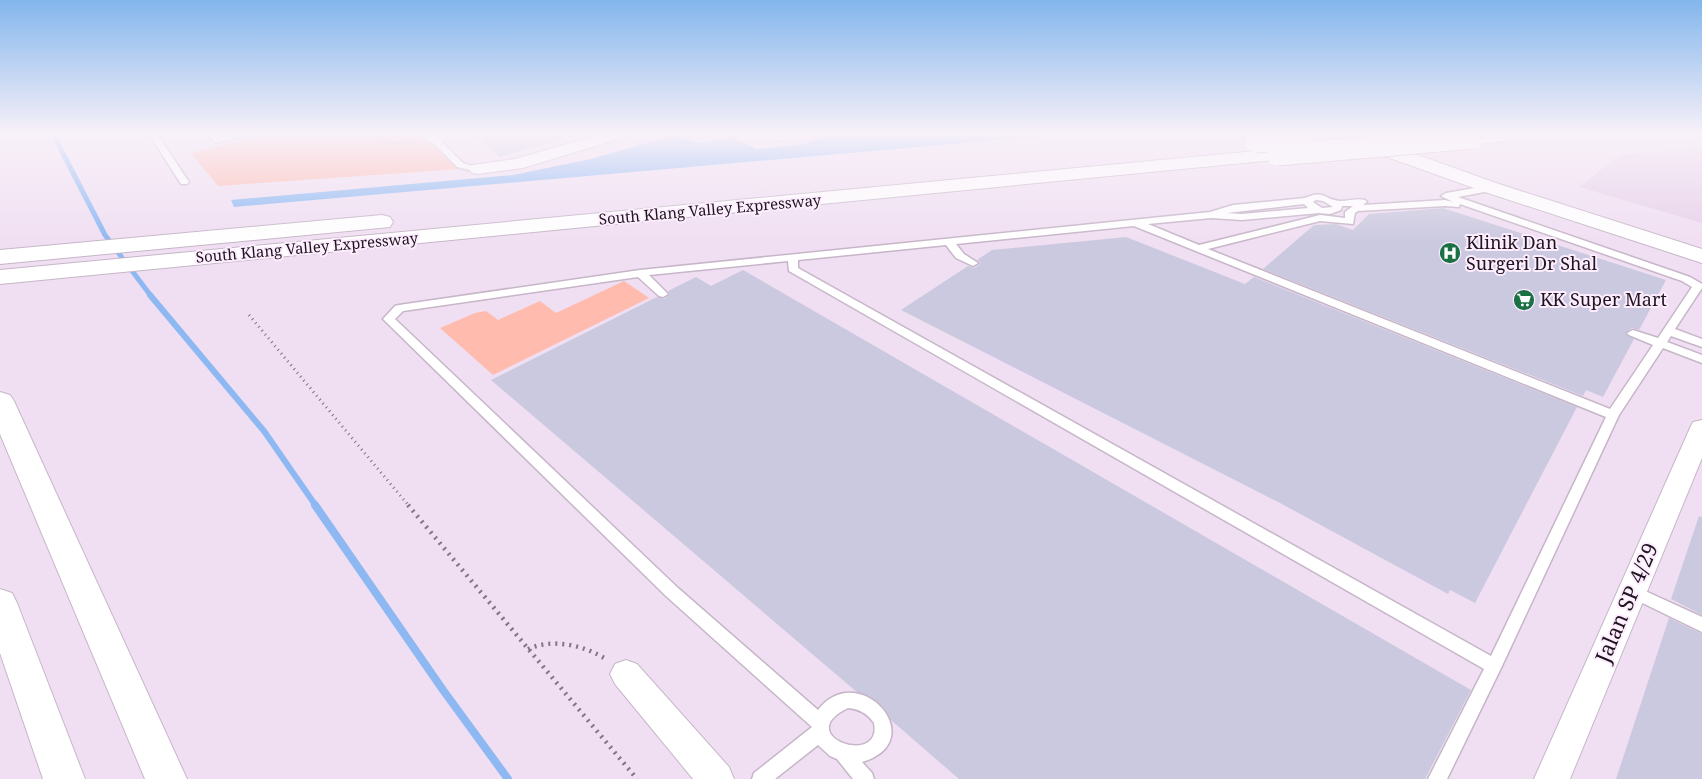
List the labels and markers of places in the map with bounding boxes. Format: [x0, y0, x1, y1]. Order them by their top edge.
place label: Klinik Dan Surgeri Dr Shal [1466, 230, 1598, 275]
hospital icon: Klinik Dan Surgeri Dr Shal [1438, 241, 1462, 265]
place label: KK Super Mart [1540, 287, 1667, 311]
supermarket icon: KK Super Mart [1512, 288, 1536, 312]

